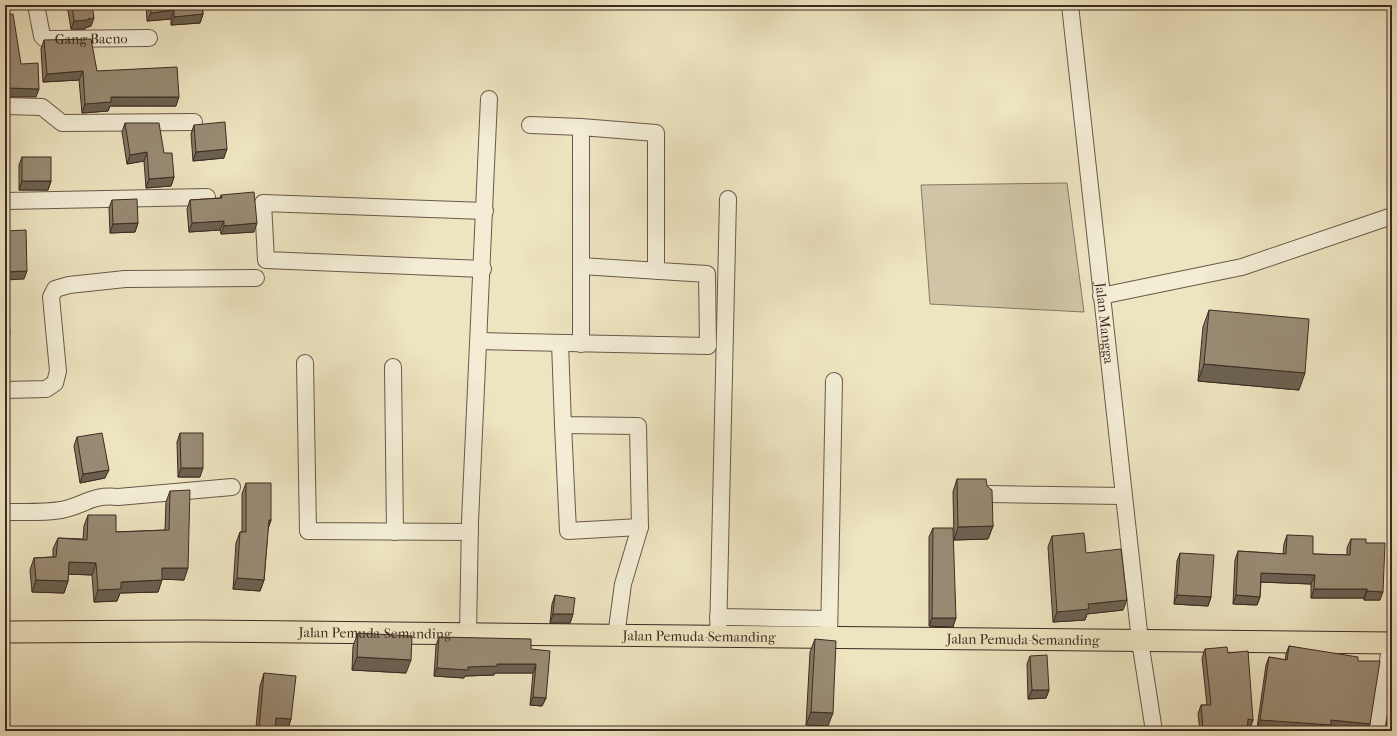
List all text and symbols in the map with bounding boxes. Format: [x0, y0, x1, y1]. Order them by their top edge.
street label: Gang Baeno [55, 30, 128, 48]
street label: Jalan Mangga [1091, 281, 1117, 365]
street label: Jalan Pemuda-Semanding [297, 624, 452, 643]
street label: Jalan Pemuda-Semanding [621, 627, 776, 646]
street label: Jalan Pemuda-Semanding [945, 631, 1100, 649]

